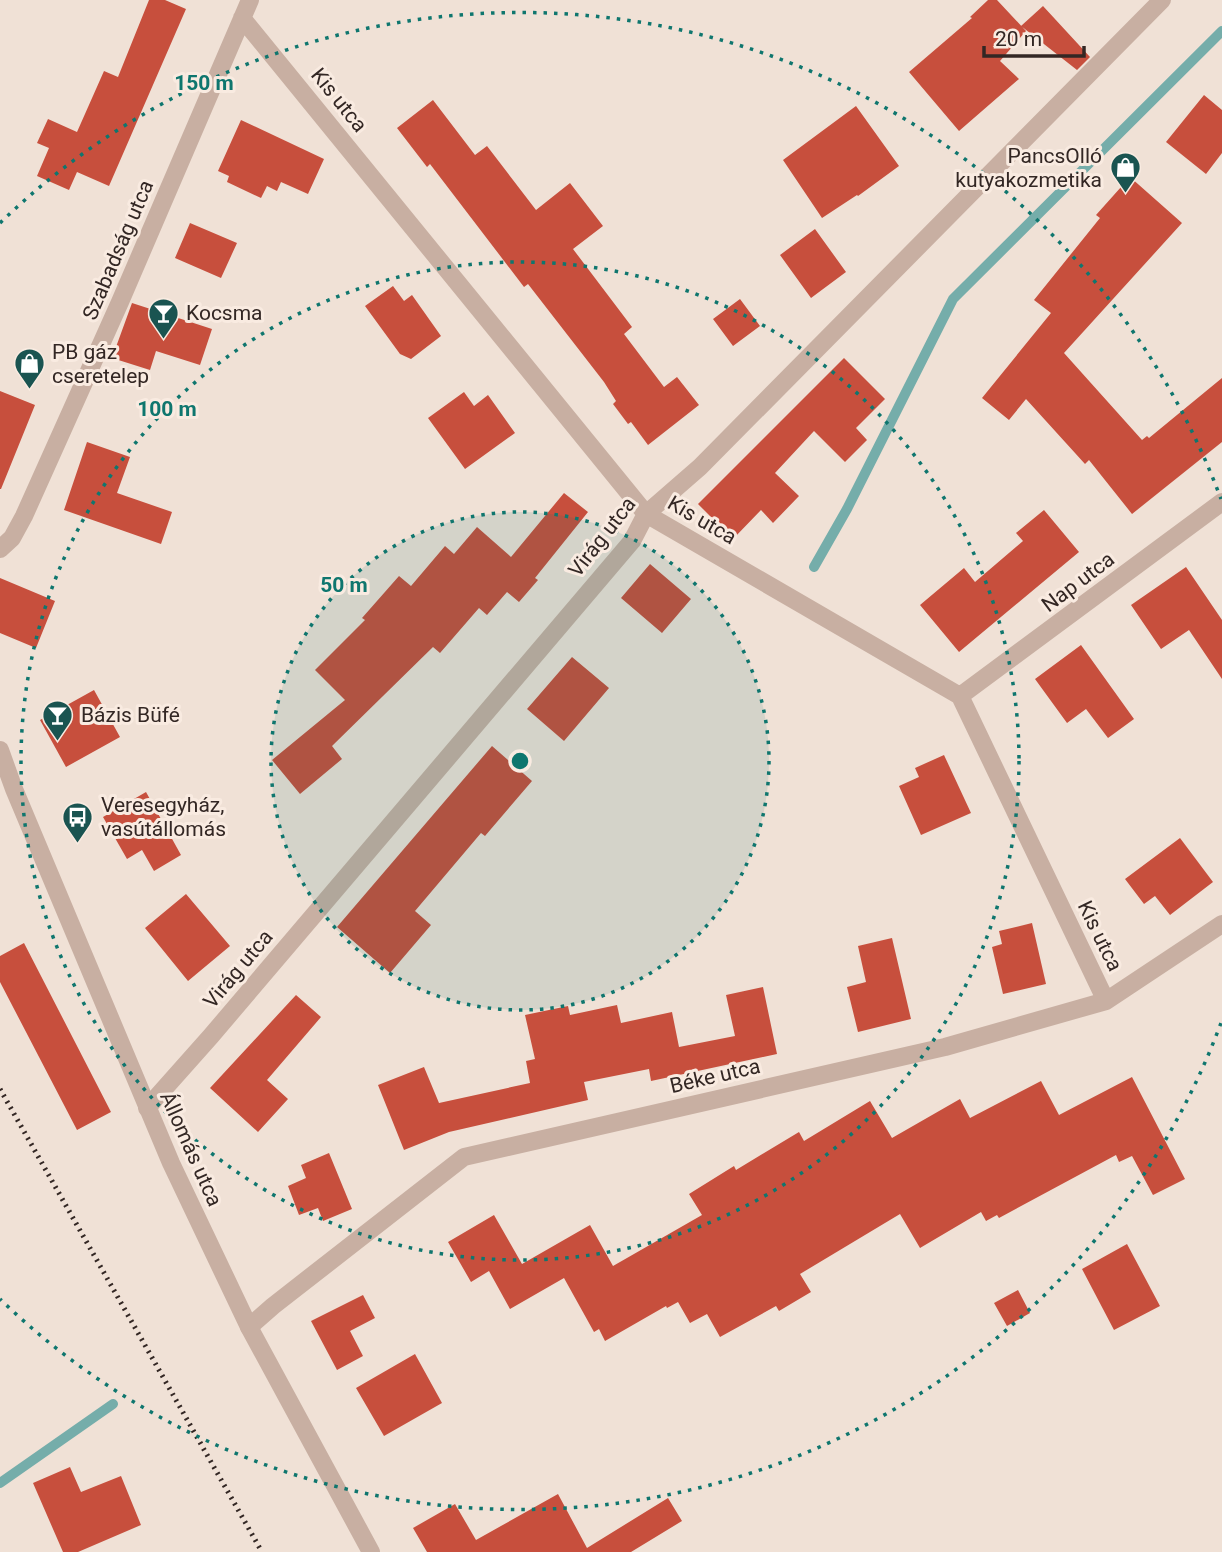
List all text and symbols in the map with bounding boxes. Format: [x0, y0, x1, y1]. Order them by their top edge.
scale bar [984, 14, 1084, 58]
text: 20 m [995, 27, 1042, 51]
street label: Kis utca [306, 63, 372, 137]
text: 150 m [174, 71, 234, 95]
place label: PancsOlló kutyakozmetika [955, 144, 1102, 192]
shop icon: PancsOlló kutyakozmetika [1108, 151, 1142, 195]
street label: Szabadság utca [78, 177, 158, 323]
bar icon: Kocsma [146, 296, 180, 340]
place label: Kocsma [186, 301, 263, 325]
place label: PB gáz cseretelep [52, 340, 149, 388]
shop icon: PB gáz cseretelep [12, 347, 46, 391]
text: 100 m [137, 397, 197, 421]
street label: Kis utca [663, 491, 741, 549]
street label: Virág utca [563, 492, 641, 582]
street label: Nap utca [1037, 547, 1119, 617]
text: 50 m [320, 573, 368, 597]
bar icon: Bázis Büfé [41, 698, 75, 742]
place label: Bázis Büfé [81, 703, 180, 727]
centre of rings [508, 749, 532, 773]
place label: Veresegyház, vasútállomás [101, 793, 226, 841]
bus stop icon: Veresegyház, vasútállomás [61, 800, 95, 844]
street label: Kis utca [1073, 897, 1127, 975]
street label: Virág utca [198, 925, 278, 1013]
street label: Béke utca [668, 1054, 762, 1098]
street label: Állomás utca [155, 1088, 227, 1210]

